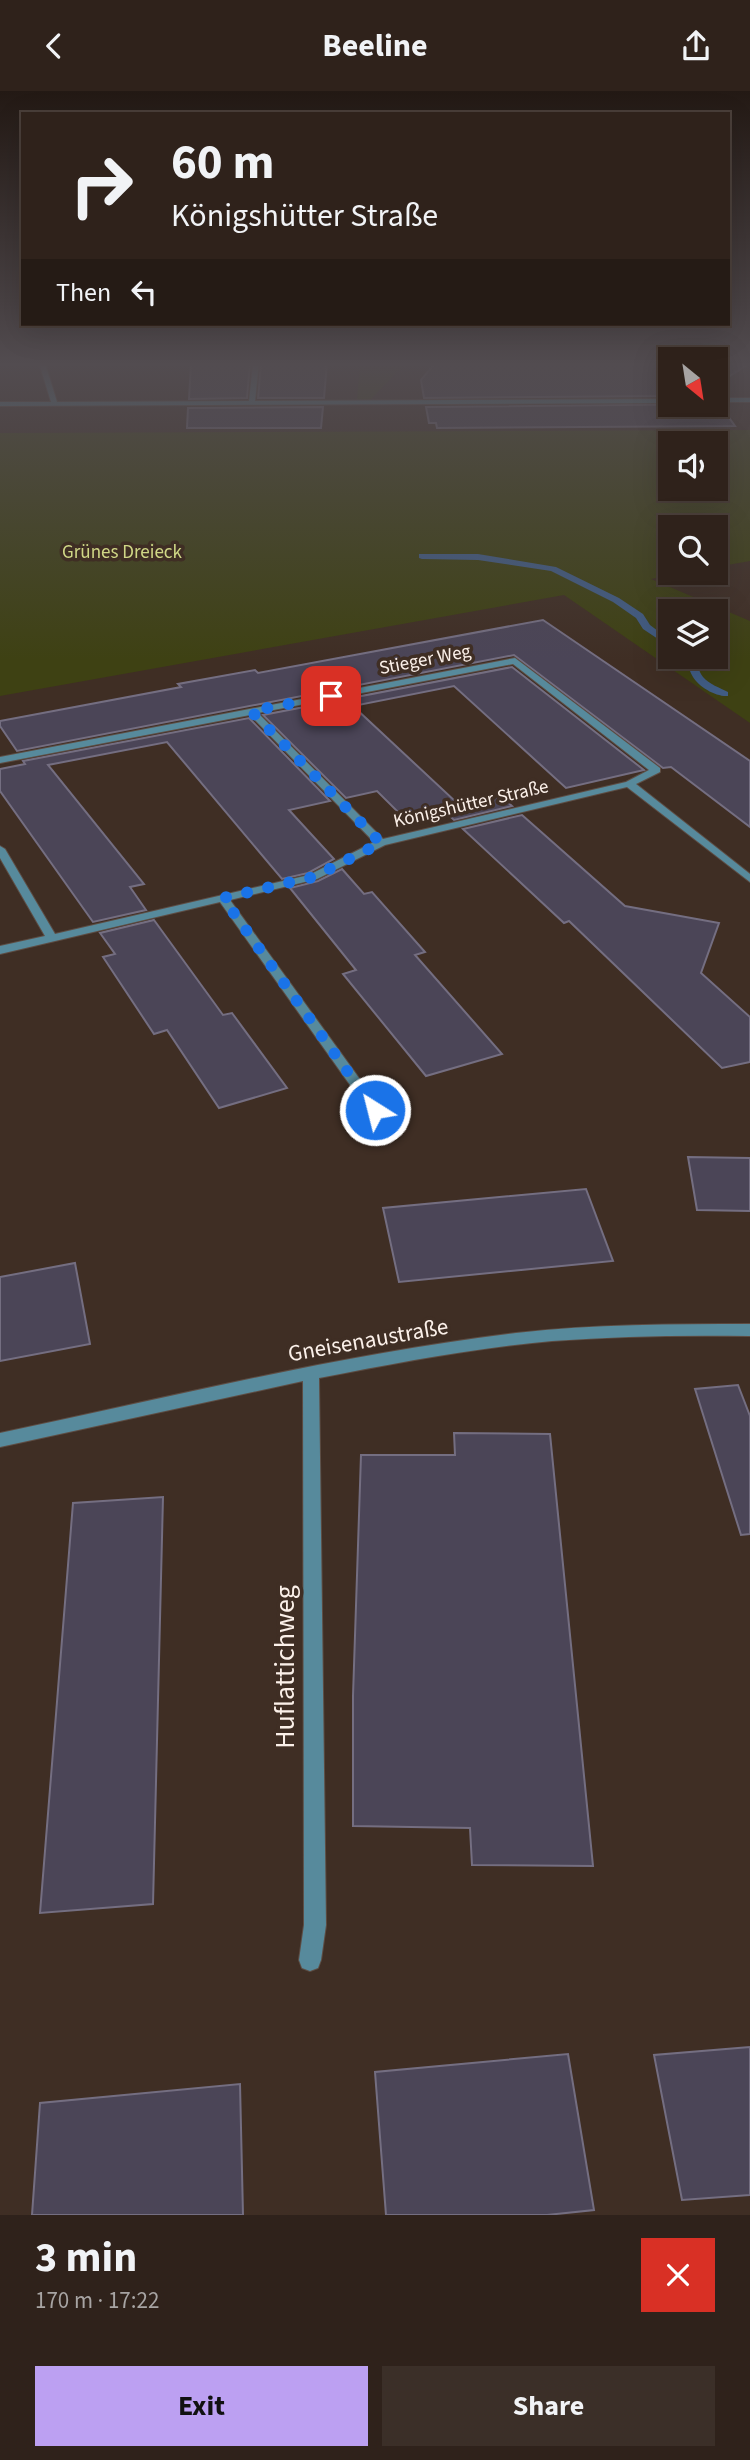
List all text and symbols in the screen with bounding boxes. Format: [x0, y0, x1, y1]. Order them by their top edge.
text: Beeline [322, 23, 428, 69]
icon: back [35, 27, 73, 65]
icon: share [677, 27, 715, 65]
text: 60 m [171, 128, 275, 198]
icon: right [56, 140, 147, 231]
text: Königshütter Straße [171, 193, 438, 239]
icon: left [125, 273, 163, 311]
text: Then [56, 274, 111, 311]
north arrow [658, 347, 728, 417]
map controls [658, 347, 728, 669]
button: sound [658, 431, 728, 501]
button: search [658, 515, 728, 585]
park label: Grünes Dreieck [62, 539, 183, 566]
button: layers [658, 599, 728, 669]
street label: Stieger Weg [377, 638, 474, 682]
pin [301, 666, 361, 726]
icon: arrive [312, 677, 350, 715]
street label: Königshütter Straße [391, 773, 551, 835]
position arrow [338, 1073, 412, 1147]
street label: Gneisenaustraße [285, 1310, 451, 1370]
street label: Huflattichweg [265, 1585, 305, 1749]
text: 3 min [35, 2228, 137, 2288]
button: close [641, 2238, 715, 2312]
text: 170 m · 17:22 [35, 2284, 159, 2317]
button: Exit [35, 2366, 368, 2446]
button: Share [382, 2366, 715, 2446]

